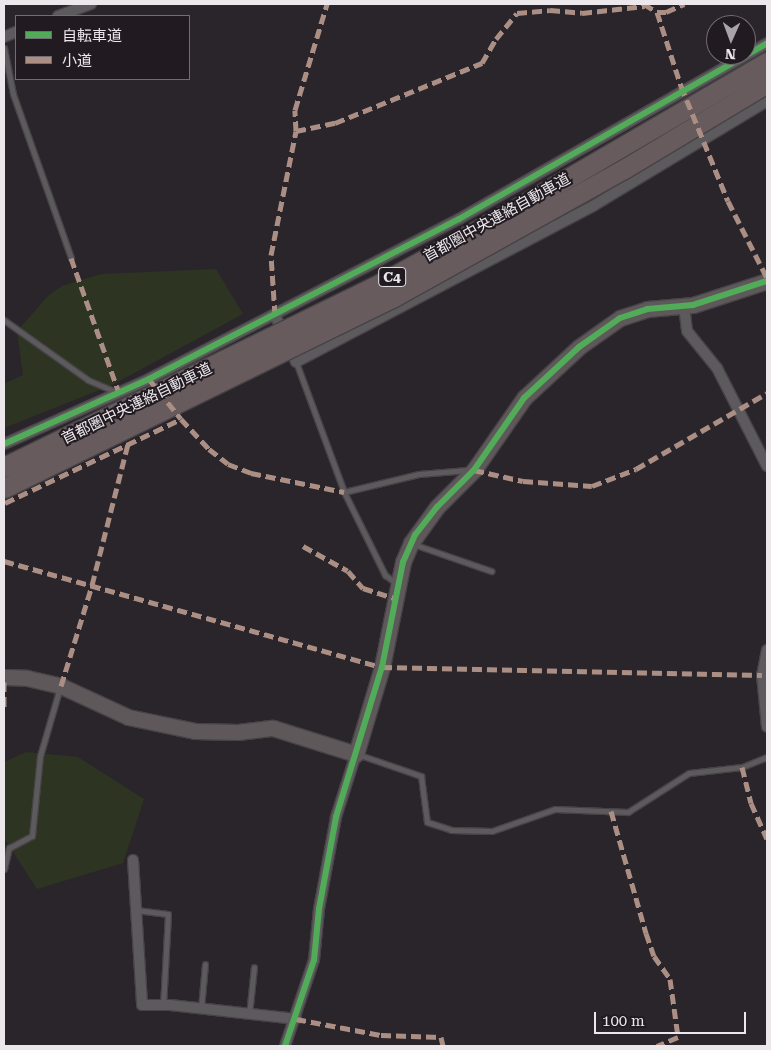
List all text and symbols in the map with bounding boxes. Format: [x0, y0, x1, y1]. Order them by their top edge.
legend [15, 15, 190, 80]
north arrow [706, 15, 756, 65]
text: 自転車道 [62, 27, 122, 45]
text: N [725, 46, 736, 62]
text: 小道 [62, 52, 92, 70]
street label: 首都圏中央連絡自動車道 [420, 170, 574, 266]
road number: C4 [377, 266, 407, 288]
street label: 首都圏中央連絡自動車道 [59, 360, 215, 448]
scale bar [596, 1002, 748, 1034]
text: 100 m [602, 1012, 645, 1030]

